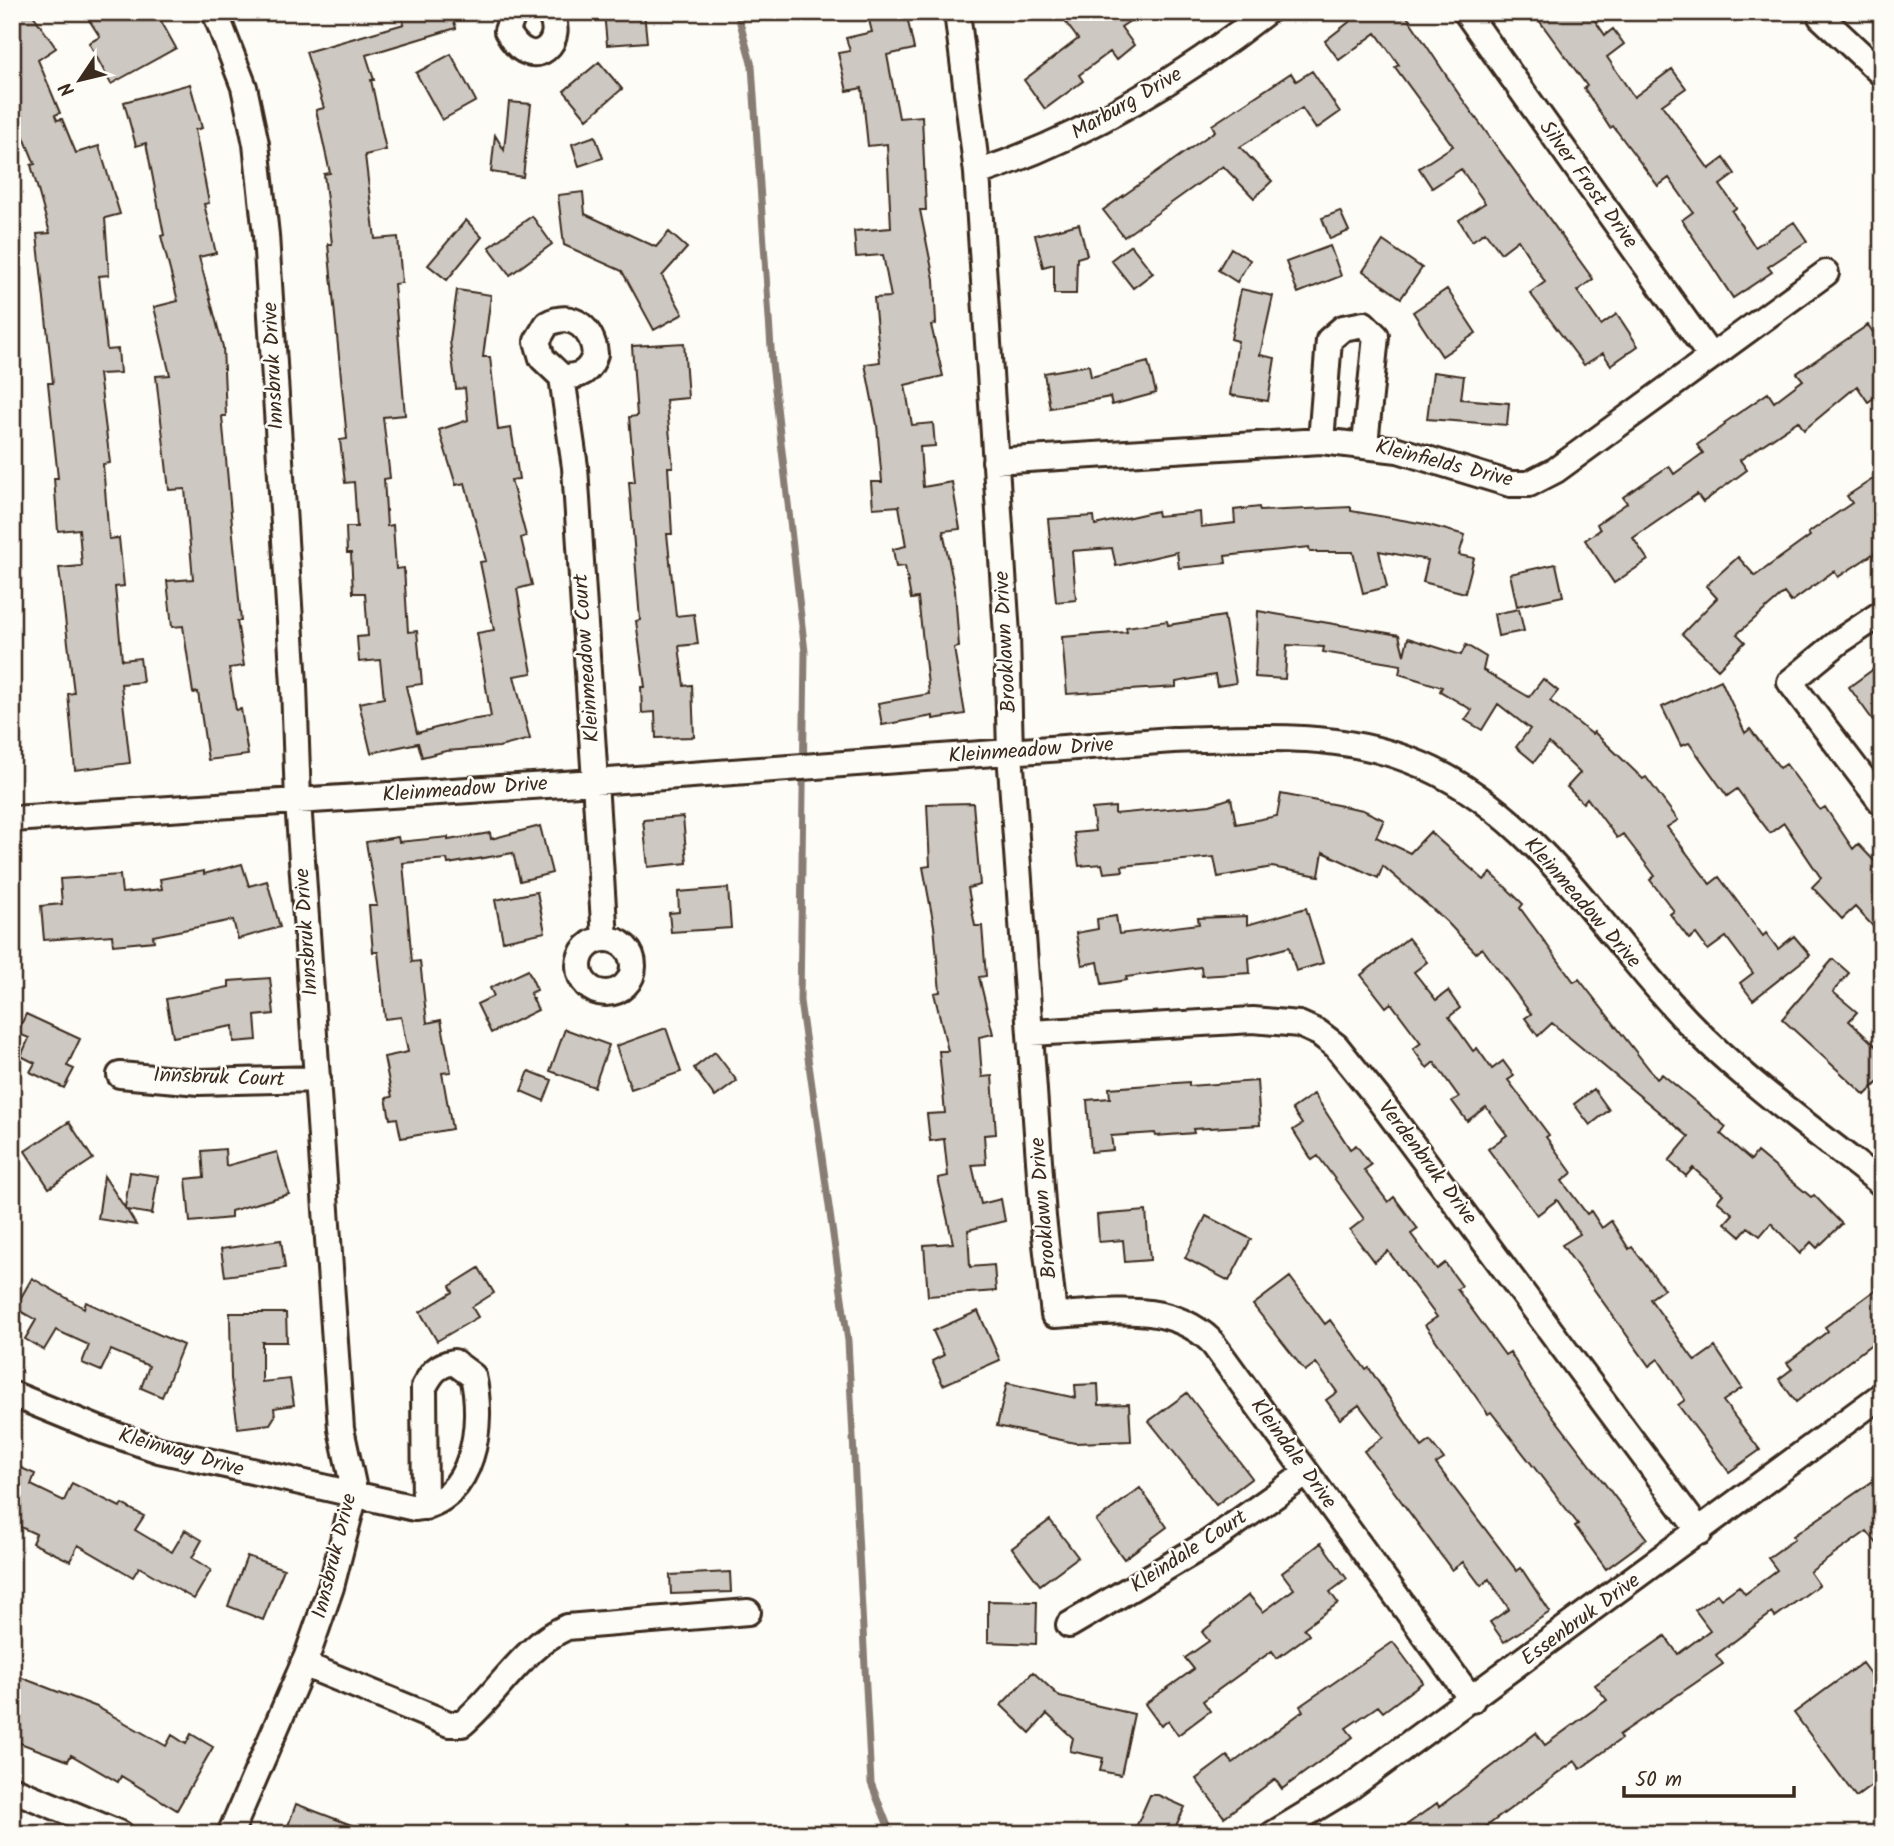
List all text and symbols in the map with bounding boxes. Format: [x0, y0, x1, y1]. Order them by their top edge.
north arrow [46, 46, 116, 116]
street label: Marburg Drive [1065, 59, 1189, 149]
text: N [52, 75, 83, 102]
street label: Silver Frost Drive [1530, 114, 1646, 257]
street label: Innsbruk Drive [254, 301, 294, 431]
street label: Kleinfields Drive [1372, 431, 1517, 497]
street label: Brooklawn Drive [986, 570, 1026, 714]
street label: Kleinmeadow Court [565, 572, 609, 743]
street label: Kleinmeadow Drive [947, 729, 1115, 773]
street label: Kleinmeadow Drive [381, 768, 549, 812]
street label: Kleinmeadow Drive [1515, 830, 1649, 977]
street label: Innsbruk Drive [286, 866, 328, 997]
street label: Innsbruk Court [153, 1059, 286, 1097]
street label: Verdenbruk Drive [1369, 1094, 1485, 1233]
street label: Brooklawn Drive [1021, 1135, 1067, 1280]
street label: Kleindale Drive [1241, 1392, 1345, 1517]
street label: Kleinway Drive [114, 1419, 248, 1487]
street label: Innsbruk Drive [304, 1489, 367, 1622]
street label: Kleindale Court [1124, 1501, 1255, 1602]
street label: Essenbruk Drive [1514, 1565, 1648, 1675]
scale bar [1624, 1755, 1794, 1799]
text: 50 m [1635, 1764, 1682, 1797]

